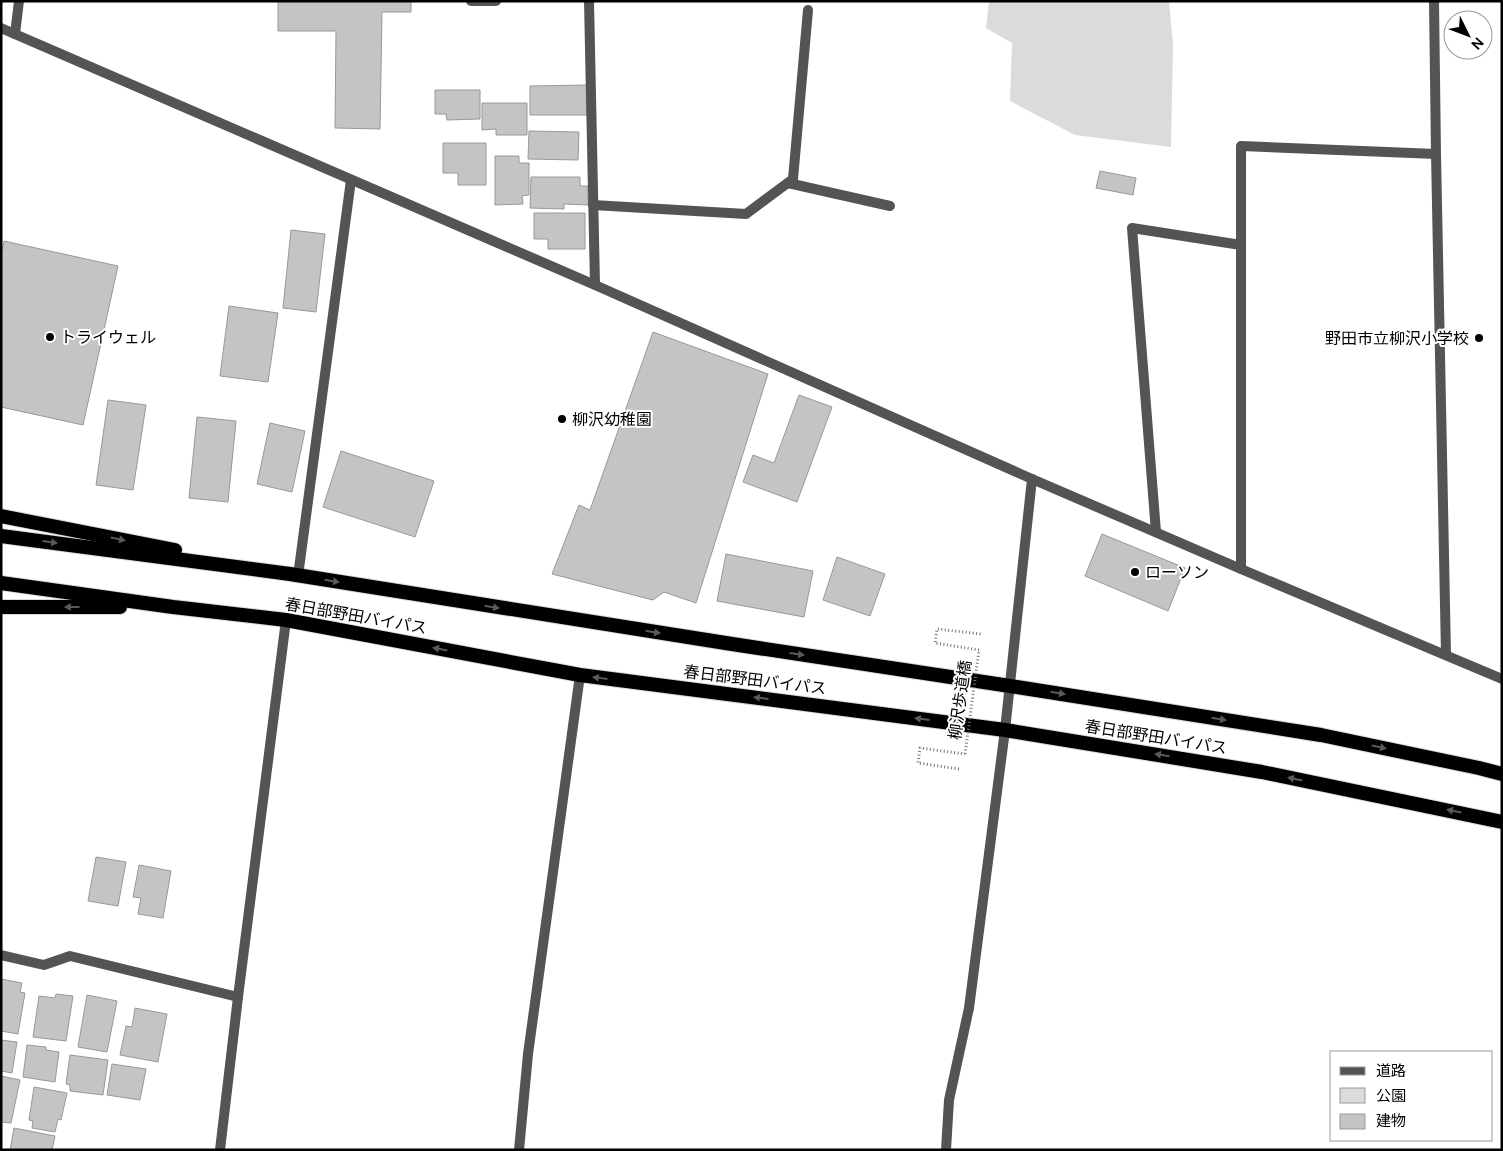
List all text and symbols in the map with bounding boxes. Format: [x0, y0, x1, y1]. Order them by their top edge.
north arrow [1443, 10, 1493, 60]
text: N [1468, 34, 1488, 54]
place label: トライウェル [60, 327, 156, 348]
place label: 野田市立柳沢小学校 [1325, 328, 1469, 349]
marker: トライウェル [44, 331, 56, 343]
marker: 野田市立柳沢小学校 [1473, 332, 1485, 344]
place label: 柳沢幼稚園 [572, 409, 652, 430]
marker: 柳沢幼稚園 [556, 413, 568, 425]
one-way arrow [110, 535, 125, 543]
one-way arrow [42, 539, 58, 547]
place label: ローソン [1145, 562, 1209, 583]
marker: ローソン [1129, 566, 1141, 578]
one-way arrow [324, 578, 340, 586]
street label: 春日部野田バイパス [283, 593, 429, 639]
one-way arrow [64, 603, 80, 611]
one-way arrow [485, 603, 501, 611]
one-way arrow [645, 628, 661, 636]
one-way arrow [432, 645, 447, 653]
one-way arrow [789, 650, 805, 658]
street label: 柳沢歩道橋 [944, 659, 976, 741]
street label: 春日部野田バイパス [682, 661, 828, 699]
one-way arrow [591, 674, 607, 682]
one-way arrow [1051, 690, 1067, 698]
one-way arrow [752, 694, 768, 702]
one-way arrow [914, 715, 930, 723]
street label: 春日部野田バイパス [1083, 715, 1229, 759]
one-way arrow [1211, 715, 1227, 723]
one-way arrow [1371, 743, 1386, 751]
one-way arrow [1154, 751, 1170, 759]
one-way arrow [1287, 774, 1303, 782]
one-way arrow [1446, 807, 1462, 815]
legend [1330, 1051, 1493, 1141]
text: 道路 [1376, 1061, 1406, 1081]
text: 公園 [1376, 1086, 1406, 1106]
text: 建物 [1376, 1111, 1406, 1131]

